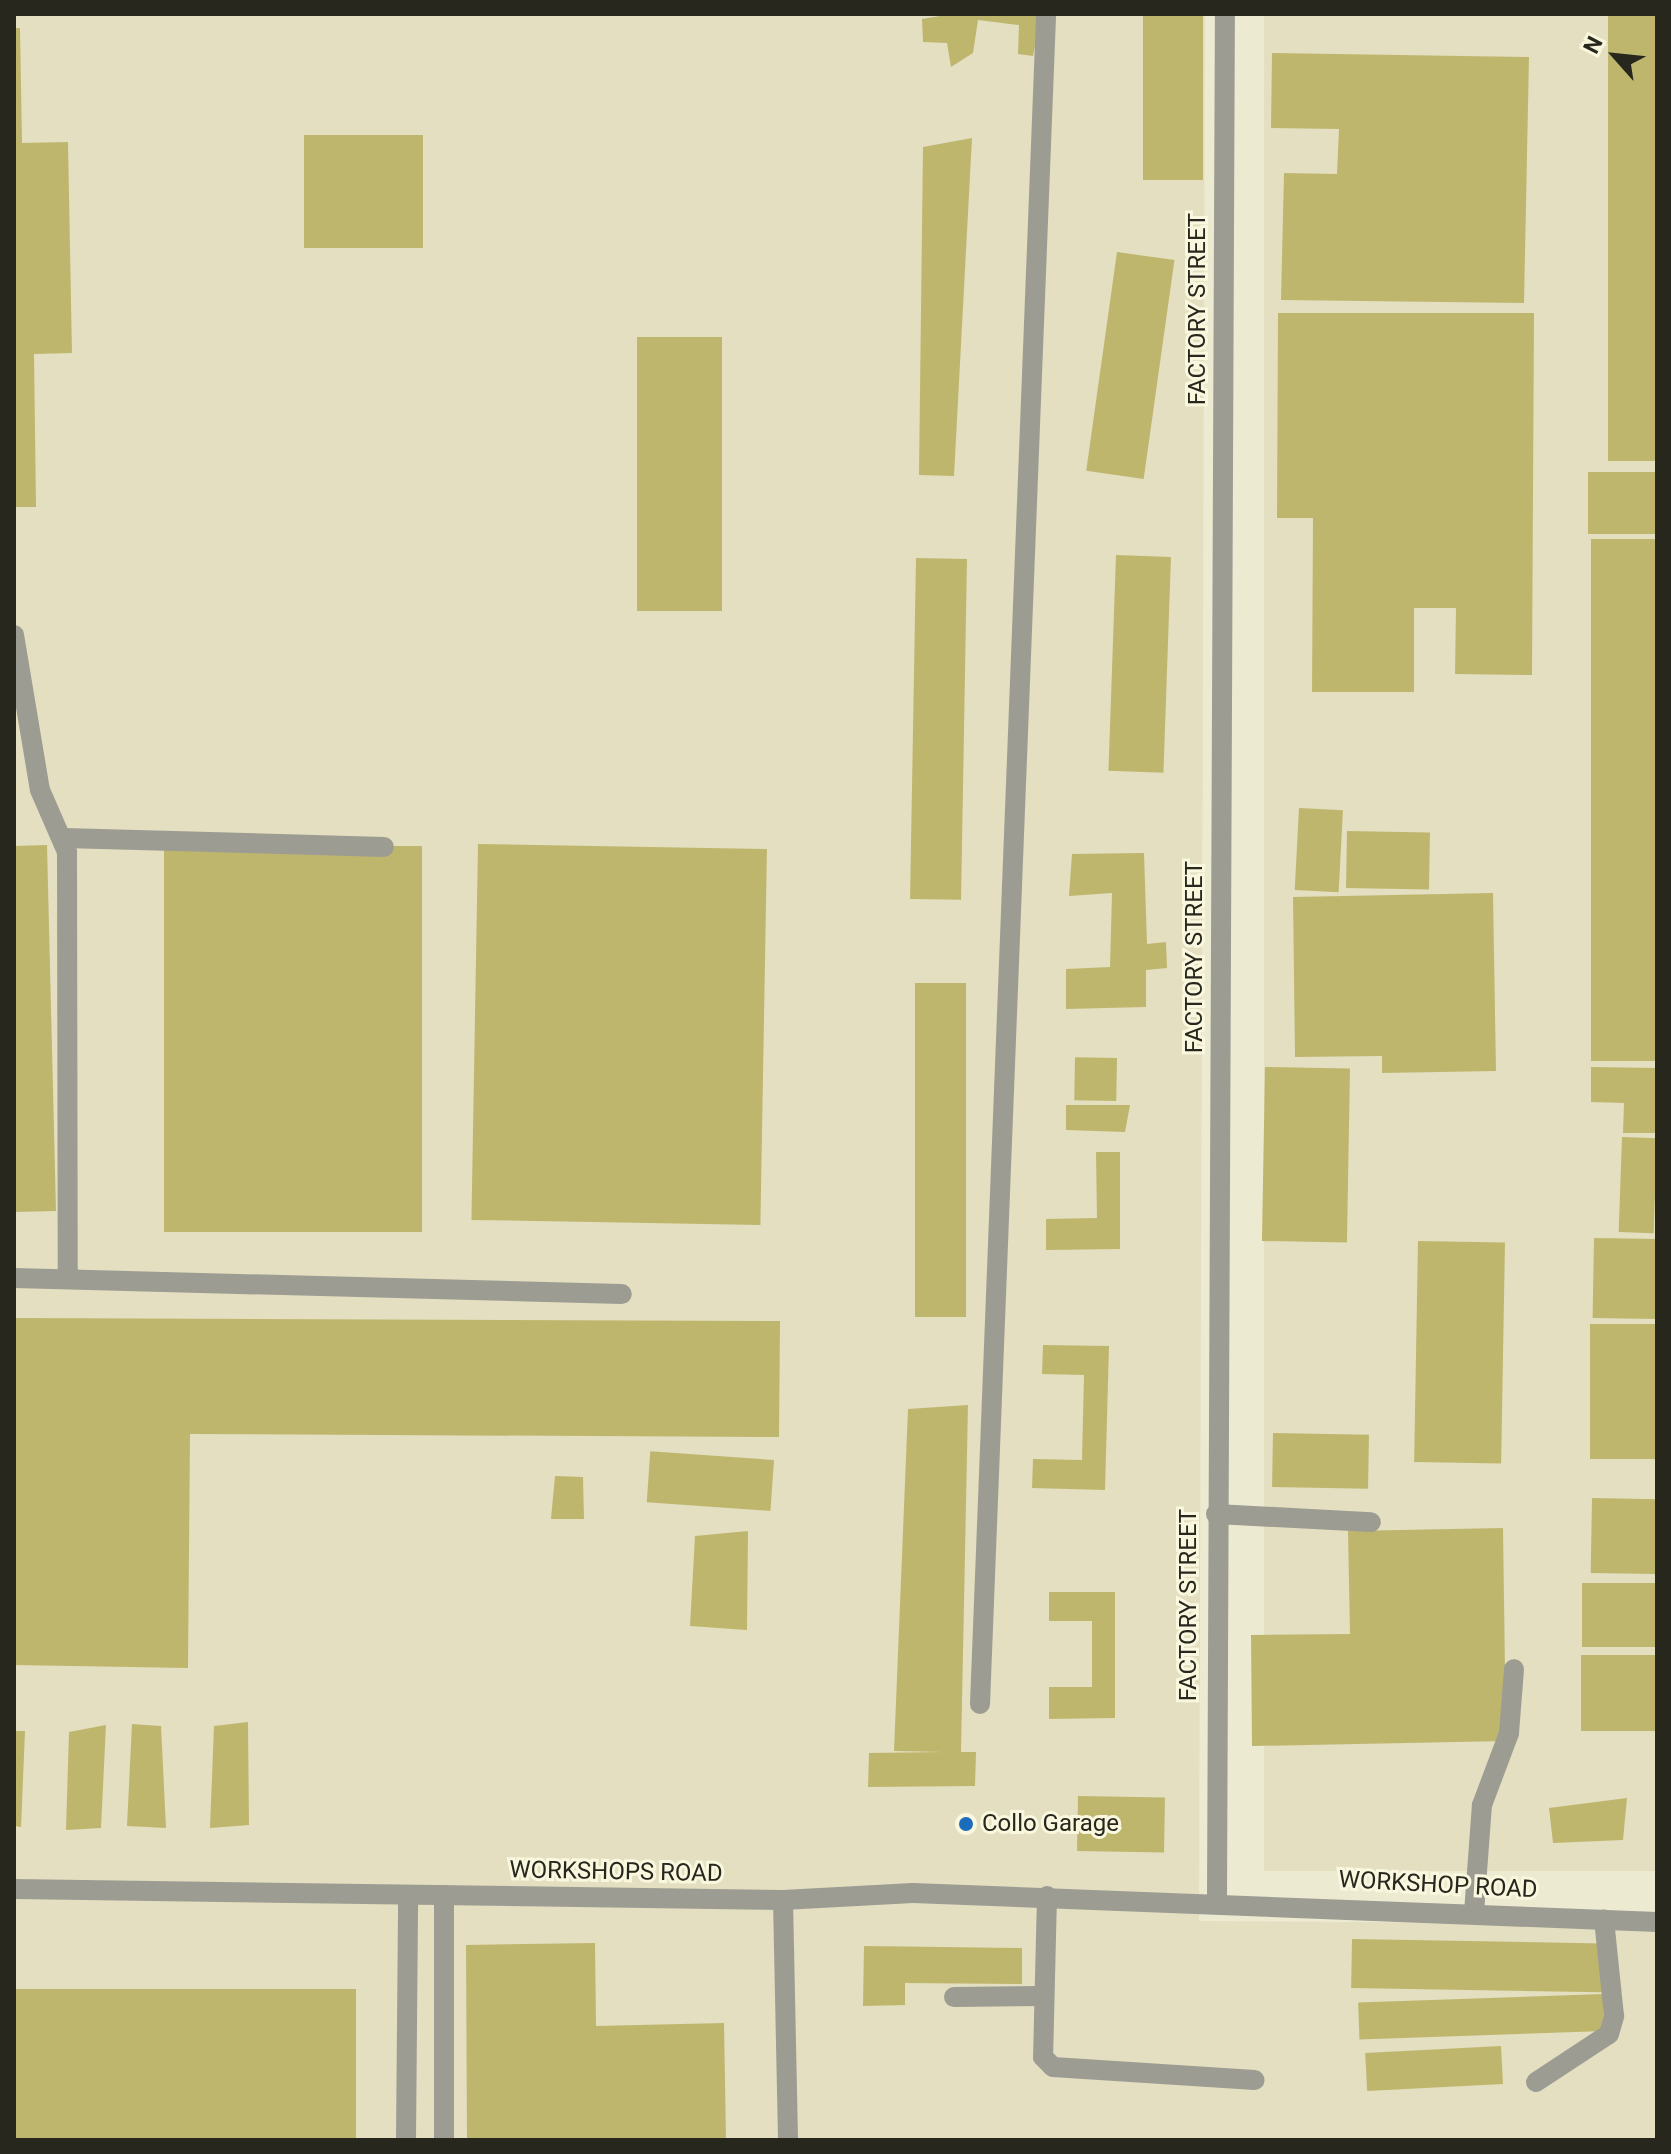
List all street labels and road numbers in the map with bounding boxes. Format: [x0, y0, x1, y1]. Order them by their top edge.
street label: FACTORY STREET [1184, 213, 1212, 405]
street label: FACTORY STREET [1181, 861, 1209, 1053]
street label: FACTORY STREET [1175, 1509, 1203, 1701]
street label: WORKSHOPS ROAD [509, 1856, 723, 1888]
street label: WORKSHOP ROAD [1338, 1865, 1538, 1905]

